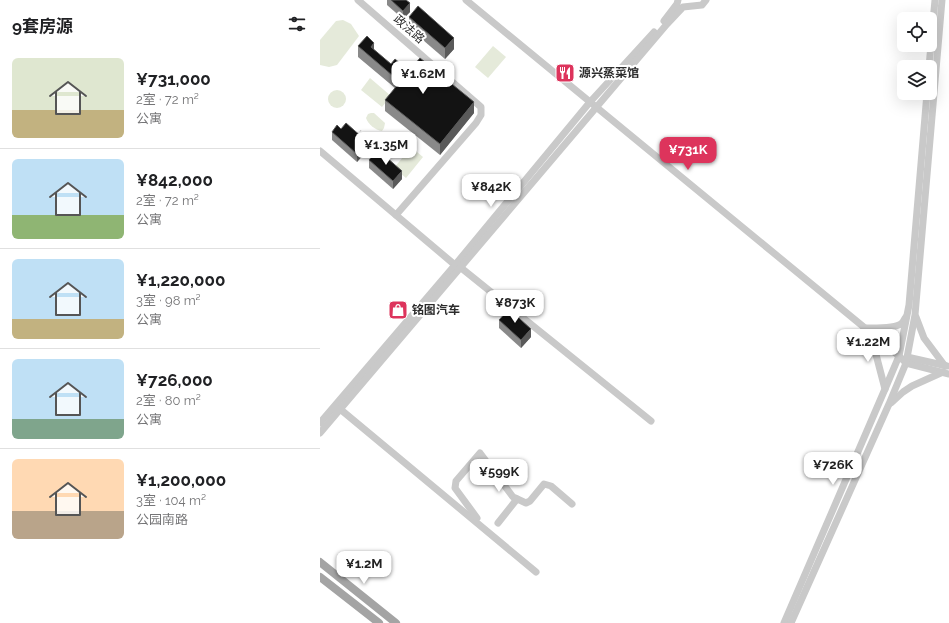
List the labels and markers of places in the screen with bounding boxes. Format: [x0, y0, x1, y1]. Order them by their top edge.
pin: ¥1.62M [390, 61, 456, 95]
restaurant icon: 源兴蒸菜馆 [554, 62, 576, 84]
place label: 源兴蒸菜馆 [579, 66, 639, 80]
pin: ¥1.35M [353, 132, 419, 166]
pin: ¥731K [660, 137, 716, 171]
pin: ¥842K [463, 174, 519, 208]
pin: ¥873K [487, 290, 543, 324]
shop icon: 铭图汽车 [387, 299, 409, 321]
place label: 铭图汽车 [412, 303, 460, 317]
pin: ¥1.22M [835, 329, 901, 363]
pin: ¥726K [805, 452, 861, 486]
pin: ¥599K [471, 459, 527, 493]
pin: ¥1.2M [336, 551, 392, 585]

